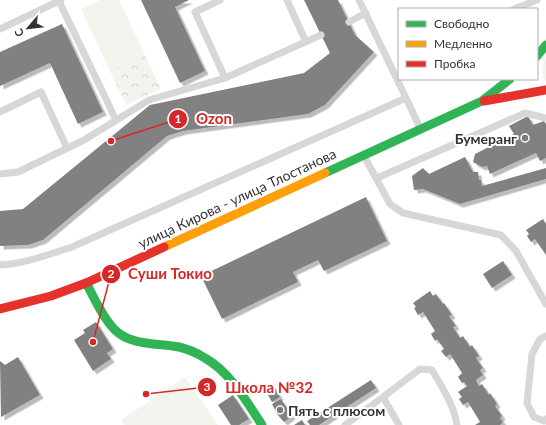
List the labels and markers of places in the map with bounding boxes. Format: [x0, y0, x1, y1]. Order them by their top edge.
callout: Ozon [168, 106, 240, 133]
place label: Бумеранг [455, 130, 517, 147]
marker: Бумеранг [520, 133, 530, 143]
callout: Суши Токио [101, 260, 220, 287]
callout: Школа №32 [197, 374, 321, 401]
place label: Пять с плюсом [288, 402, 385, 419]
marker: Пять с плюсом [275, 405, 285, 415]

